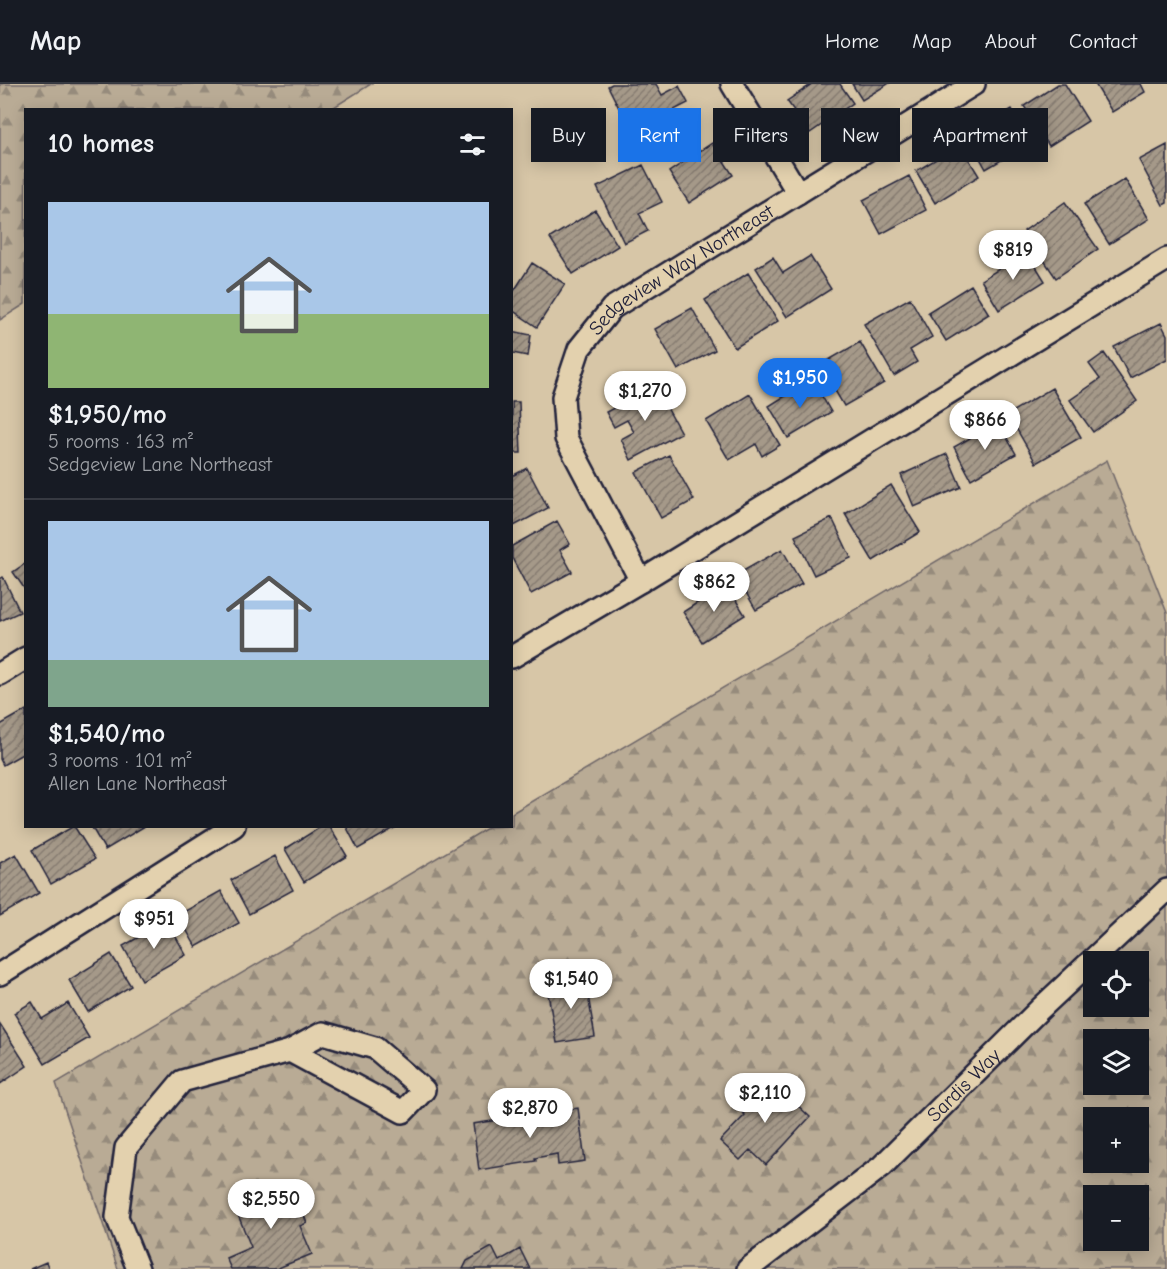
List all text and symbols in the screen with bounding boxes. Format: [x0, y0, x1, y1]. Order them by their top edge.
text: Map [30, 25, 81, 57]
text: Home [825, 29, 879, 53]
text: Map [912, 29, 952, 53]
text: About [985, 29, 1036, 53]
text: Contact [1069, 29, 1137, 53]
chip: Buy [531, 108, 606, 162]
chip: Rent [618, 108, 701, 162]
chip: Filters [713, 108, 809, 162]
chip: New [821, 108, 900, 162]
chip: Apartment [912, 108, 1048, 162]
icon: filters [456, 128, 489, 161]
text: 10 homes [48, 129, 154, 159]
street label: Sedgeview Way Northeast [584, 199, 779, 339]
pin: $819 [977, 230, 1049, 281]
text: $819 [993, 238, 1033, 261]
icon: home [215, 241, 323, 349]
pin: $1,950 [751, 358, 849, 409]
text: $1,950 [772, 366, 828, 389]
pin: $1,270 [596, 371, 694, 422]
text: $1,270 [618, 379, 672, 402]
text: $1,950/mo [48, 400, 167, 430]
pin: $866 [949, 400, 1021, 451]
text: $866 [963, 408, 1007, 431]
text: 5 rooms · 163 m² [48, 430, 193, 453]
text: Sedgeview Lane Northeast [48, 453, 272, 476]
icon: home [215, 560, 323, 668]
pin: $862 [678, 562, 750, 613]
text: $862 [693, 570, 735, 593]
text: $1,540/mo [48, 719, 165, 749]
text: 3 rooms · 101 m² [48, 749, 192, 772]
text: Allen Lane Northeast [48, 772, 226, 795]
pin: $951 [118, 899, 190, 950]
text: $951 [134, 907, 174, 930]
map controls [1083, 951, 1149, 1251]
button: locate [1083, 951, 1149, 1017]
pin: $1,540 [522, 959, 620, 1010]
text: $1,540 [543, 967, 599, 990]
button: layers [1083, 1029, 1149, 1095]
street label: Sardis Way [922, 1044, 1005, 1126]
pin: $2,110 [716, 1073, 814, 1124]
text: $2,110 [739, 1081, 791, 1104]
pin: $2,870 [481, 1088, 579, 1139]
text: $2,870 [502, 1096, 558, 1119]
button: + [1083, 1107, 1149, 1173]
pin: $2,550 [222, 1179, 320, 1230]
button: − [1083, 1185, 1149, 1251]
text: $2,550 [242, 1187, 300, 1210]

